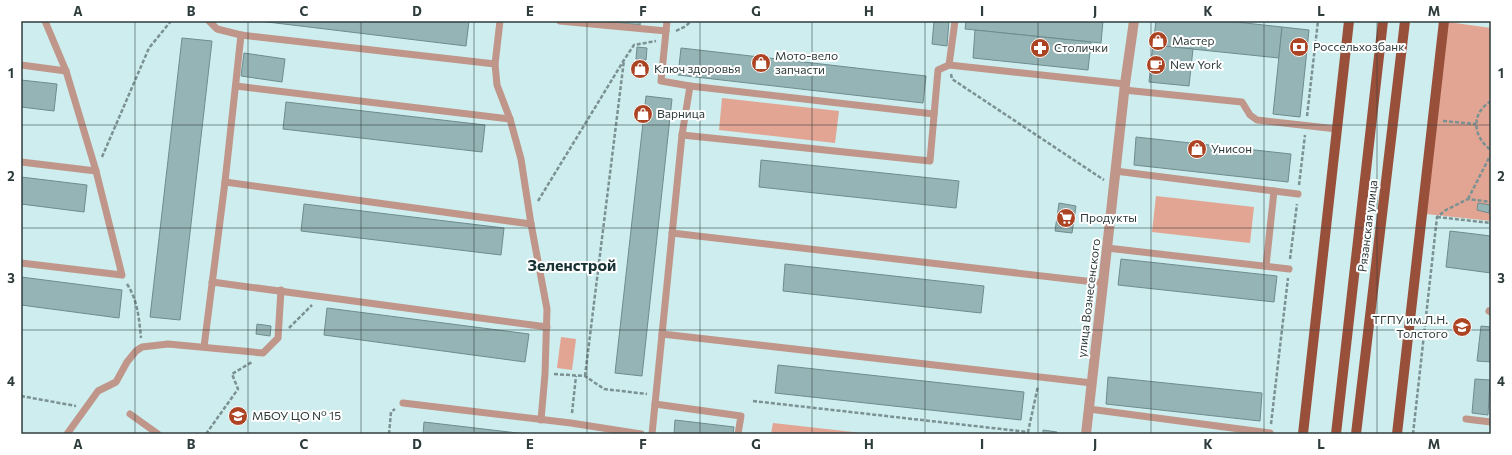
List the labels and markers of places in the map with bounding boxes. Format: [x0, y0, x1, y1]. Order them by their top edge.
shop icon: Мастер [1147, 30, 1169, 52]
place label: Мастер [1172, 33, 1214, 47]
bank icon: Россельхозбанк [1288, 36, 1310, 58]
pharmacy icon: Столички [1029, 37, 1051, 59]
place label: Россельхозбанк [1313, 39, 1405, 53]
place label: Столички [1054, 40, 1108, 54]
place label: Мото-вело запчасти [775, 48, 838, 76]
shop icon: Мото-вело запчасти [750, 52, 772, 74]
cafe icon: New York [1145, 54, 1167, 76]
place label: New York [1170, 57, 1223, 71]
shop icon: Ключ здоровья [629, 58, 651, 80]
place label: Ключ здоровья [654, 61, 741, 75]
shop icon: Варница [632, 103, 654, 125]
place label: Варница [657, 106, 705, 120]
shop icon: Унисон [1186, 138, 1208, 160]
place label: Унисон [1211, 141, 1252, 155]
supermarket icon: Продукты [1055, 207, 1077, 229]
place label: Продукты [1080, 210, 1137, 224]
place label: ТГПУ им.Л.Н. Толстого [1372, 312, 1448, 340]
school or university icon: ТГПУ им.Л.Н. Толстого [1451, 316, 1473, 338]
school or university icon: МБОУ ЦО N° 15 [227, 405, 249, 427]
place label: МБОУ ЦО N° 15 [252, 408, 341, 422]

